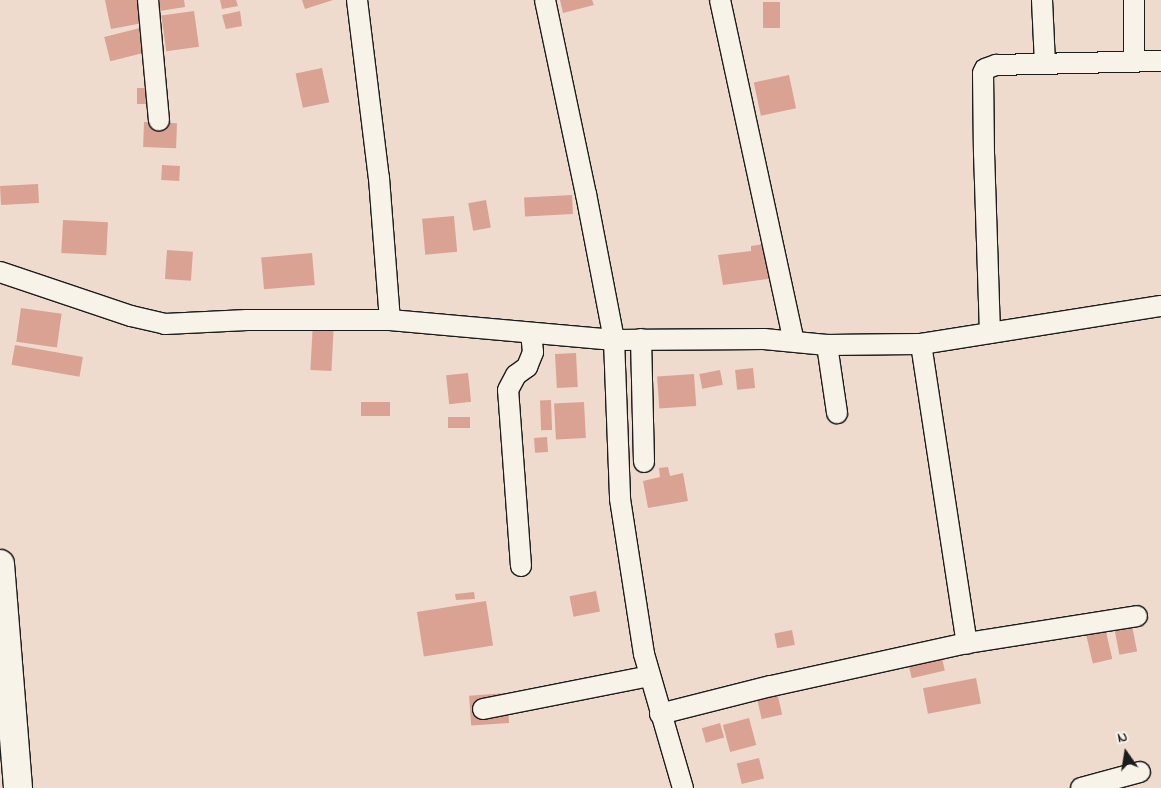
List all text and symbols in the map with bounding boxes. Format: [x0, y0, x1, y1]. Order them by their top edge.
text: N [1116, 727, 1129, 749]
north arrow [1101, 728, 1151, 778]

